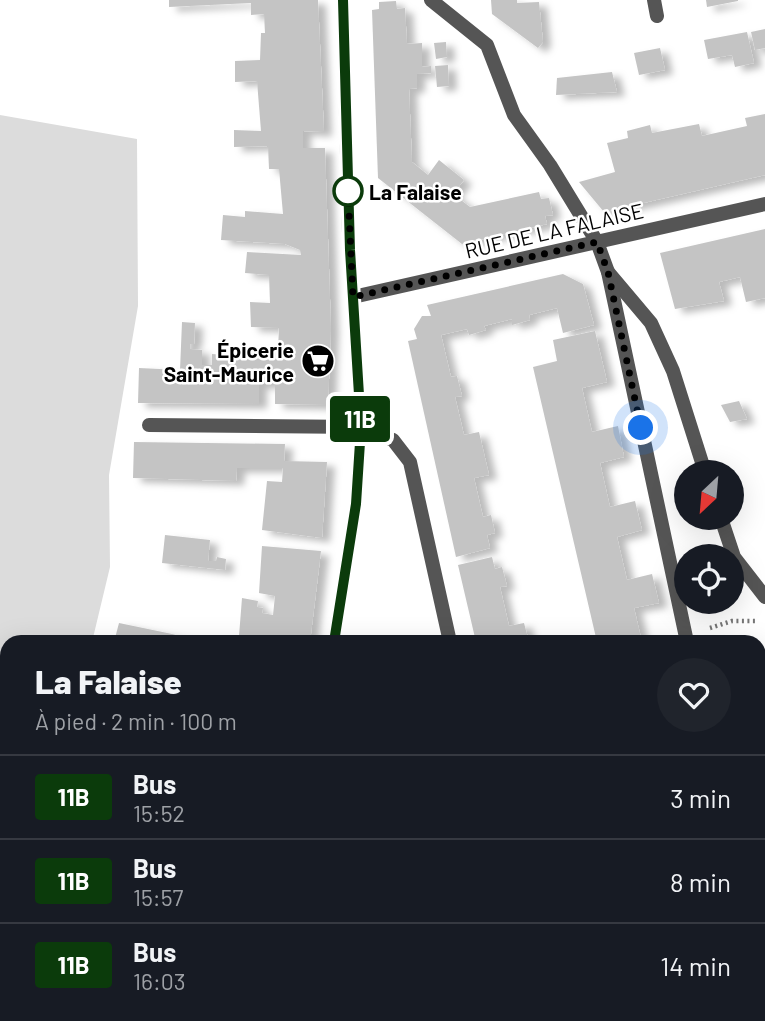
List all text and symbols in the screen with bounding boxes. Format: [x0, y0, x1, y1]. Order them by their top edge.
marker: La Falaise [333, 176, 363, 206]
place label: La Falaise [369, 179, 462, 204]
street label: RUE DE LA FALAISE [462, 197, 646, 263]
place label: Épicerie Saint-Maurice [164, 337, 294, 386]
supermarket icon: Épicerie Saint-Maurice [299, 342, 337, 380]
line badge: 11B [320, 396, 400, 442]
text: 11B [344, 404, 376, 433]
your location [623, 410, 658, 445]
north arrow [674, 460, 744, 530]
map controls [674, 460, 744, 614]
button: locate [674, 544, 744, 614]
button: heart [657, 658, 731, 732]
text: La Falaise [35, 661, 182, 701]
text: À pied · 2 min · 100 m [35, 707, 237, 735]
text: Bus [133, 768, 176, 799]
text: 11B [57, 782, 90, 811]
text: 3 min [670, 782, 731, 813]
text: 15:52 [133, 799, 185, 827]
text: Bus [133, 852, 176, 883]
text: 11B [57, 866, 90, 895]
text: 8 min [670, 866, 731, 897]
text: 15:57 [133, 883, 183, 911]
text: Bus [133, 936, 176, 967]
text: 11B [57, 950, 90, 979]
text: 14 min [660, 950, 731, 981]
text: 16:03 [133, 967, 186, 995]

